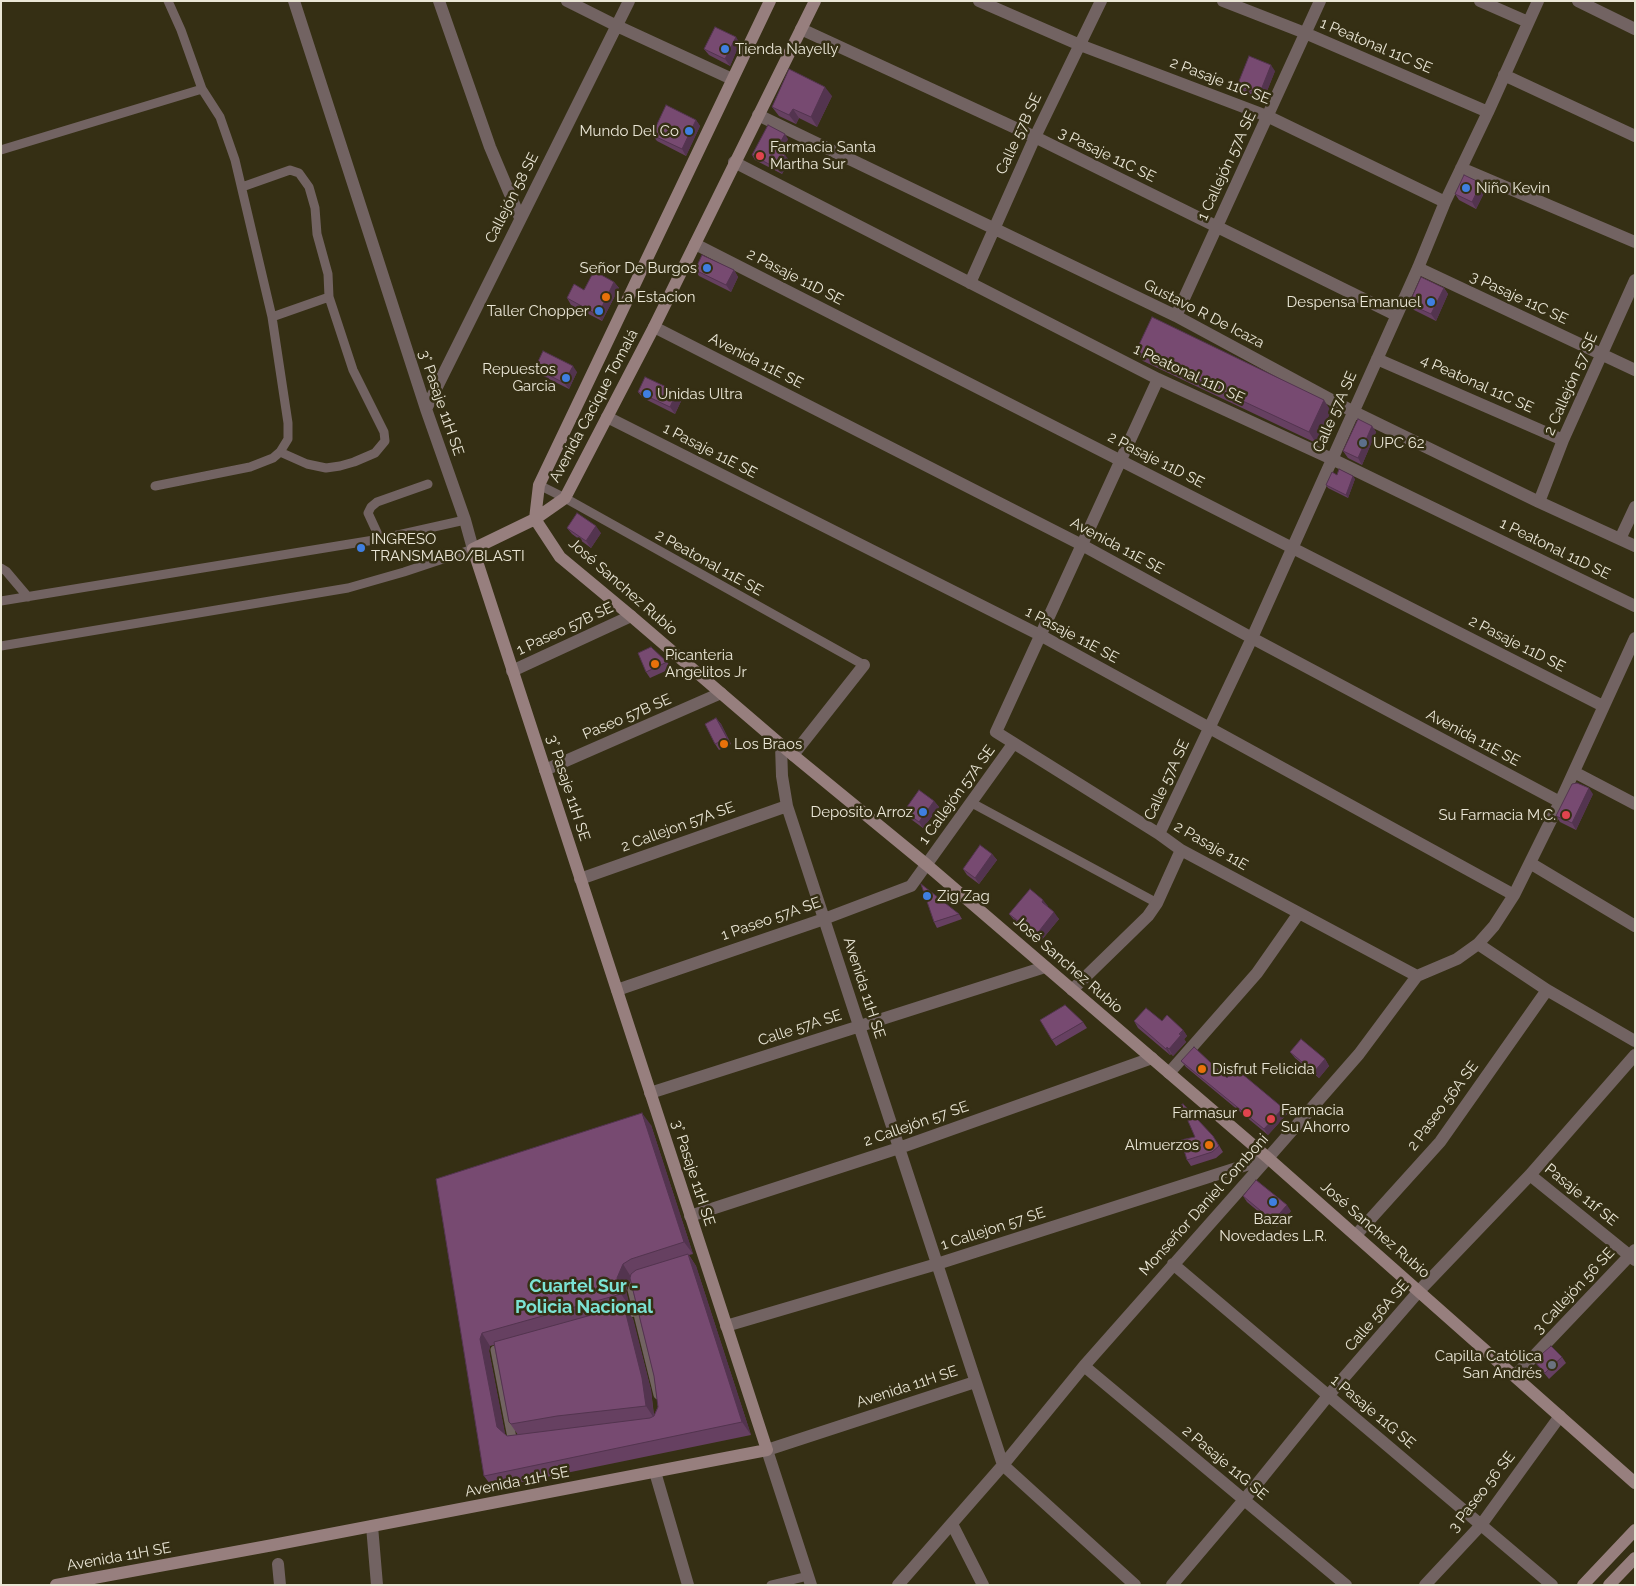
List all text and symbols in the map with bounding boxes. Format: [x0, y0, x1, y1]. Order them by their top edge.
street label: 1 Peatonal 11C SE [1317, 14, 1435, 78]
place label: Tienda Nayelly [735, 40, 838, 58]
marker: Tienda Nayelly [719, 43, 731, 55]
street label: 2 Pasaje 11C SE [1167, 54, 1273, 108]
street label: Calle 57B SE [992, 91, 1046, 177]
street label: 1 Callejón 57A SE [1194, 109, 1260, 223]
place label: Mundo Del Co [579, 122, 679, 140]
street label: 3 Pasaje 11C SE [1055, 124, 1159, 186]
marker: Mundo Del Co [683, 125, 695, 137]
place label: Farmacia Santa Martha Sur [770, 138, 876, 173]
street label: Callejón 58 SE [481, 150, 543, 246]
marker: Farmacia Santa Martha Sur [754, 150, 766, 162]
place label: Niño Kevin [1476, 179, 1550, 197]
marker: Niño Kevin [1460, 182, 1472, 194]
street label: 2 Pasaje 11D SE [744, 245, 846, 309]
place label: Señor De Burgos [580, 259, 697, 277]
marker: Señor De Burgos [701, 262, 713, 274]
street label: 3 Pasaje 11C SE [1467, 267, 1571, 329]
street label: Gustavo R De Icaza [1141, 276, 1267, 352]
place label: La Estacion [616, 288, 695, 306]
marker: La Estacion [600, 291, 612, 303]
place label: Despensa Emanuel [1287, 293, 1421, 311]
marker: Despensa Emanuel [1425, 296, 1437, 308]
place label: Taller Chopper [487, 302, 589, 320]
marker: Taller Chopper [593, 305, 605, 317]
street label: Avenida Cacique Tomalá [546, 326, 642, 486]
street label: Avenida 11E SE [706, 329, 806, 393]
street label: 2 Callejón 57 SE [1540, 330, 1602, 438]
street label: 1 Peatonal 11D SE [1131, 340, 1247, 408]
street label: 3° Pasaje 11H SE [415, 348, 467, 458]
street label: 4 Peatonal 11C SE [1418, 351, 1536, 417]
place label: Repuestos Garcia [482, 360, 556, 395]
street label: Calle 57A SE [1309, 369, 1361, 455]
marker: Repuestos Garcia [560, 372, 572, 384]
place label: Unidas Ultra [657, 385, 743, 403]
marker: Unidas Ultra [641, 388, 653, 400]
street label: 1 Pasaje 11E SE [660, 420, 760, 482]
street label: 2 Pasaje 11D SE [1105, 428, 1207, 492]
place label: UPC 62 [1373, 434, 1425, 452]
marker: UPC 62 [1357, 437, 1369, 449]
street label: Avenida 11E SE [1067, 514, 1167, 578]
street label: 1 Peatonal 11D SE [1497, 514, 1613, 584]
street label: 2 Peatonal 11E SE [652, 526, 766, 600]
place label: INGRESO TRANSMABO/BLASTI [371, 530, 525, 565]
street label: José Sanchez Rubio [565, 535, 681, 639]
marker: INGRESO TRANSMABO/BLASTI [355, 542, 367, 554]
street label: 1 Paseo 57B SE [514, 599, 616, 659]
street label: 1 Pasaje 11E SE [1022, 603, 1122, 667]
street label: 2 Pasaje 11D SE [1466, 612, 1568, 676]
place label: Picanteria Angelitos Jr [665, 646, 747, 681]
marker: Picanteria Angelitos Jr [649, 658, 661, 670]
street label: Paseo 57B SE [580, 690, 674, 744]
street label: Avenida 11E SE [1423, 706, 1523, 770]
street label: 3° Pasaje 11H SE [542, 733, 594, 843]
place label: Los Braos [734, 735, 802, 753]
street label: Calle 57A SE [1140, 737, 1194, 823]
marker: Los Braos [718, 738, 730, 750]
street label: 1 Callejón 57A SE [915, 742, 999, 848]
street label: 2 Callejon 57A SE [619, 798, 737, 856]
place label: Deposito Arroz [811, 803, 913, 821]
marker: Deposito Arroz [917, 806, 929, 818]
place label: Su Farmacia M.C. [1439, 806, 1556, 824]
marker: Su Farmacia M.C. [1560, 809, 1572, 821]
street label: 2 Pasaje 11E [1171, 818, 1251, 874]
place label: Zig Zag [937, 887, 990, 905]
marker: Zig Zag [921, 890, 933, 902]
street label: 1 Paseo 57A SE [719, 894, 823, 944]
street label: José Sanchez Rubio [1010, 913, 1126, 1017]
street label: Avenida 11H SE [839, 935, 889, 1041]
street label: Calle 57A SE [756, 1006, 844, 1050]
street label: 2 Paseo 56A SE [1404, 1058, 1482, 1154]
place label: Disfrut Felicida [1212, 1060, 1315, 1078]
marker: Disfrut Felicida [1196, 1063, 1208, 1075]
street label: 2 Callejón 57 SE [861, 1098, 971, 1150]
place label: Farmacia Su Ahorro [1281, 1101, 1350, 1136]
place label: Farmasur [1172, 1104, 1237, 1122]
marker: Farmasur [1241, 1107, 1253, 1119]
marker: Farmacia Su Ahorro [1265, 1113, 1277, 1125]
street label: 3° Pasaje 11H SE [667, 1118, 719, 1228]
street label: Monseñor Daniel Comboni [1136, 1131, 1272, 1279]
place label: Almuerzos [1125, 1136, 1199, 1154]
marker: Almuerzos [1203, 1139, 1215, 1151]
street label: Pasaje 11f SE [1541, 1160, 1621, 1230]
street label: José Sanchez Rubio [1317, 1178, 1433, 1282]
marker: Bazar Novedades L.R. [1267, 1196, 1279, 1208]
street label: 1 Callejon 57 SE [938, 1204, 1048, 1254]
place label: Bazar Novedades L.R. [1219, 1210, 1327, 1245]
street label: 3 Callejón 56 SE [1529, 1244, 1619, 1338]
district label: Cuartel Sur - Policia Nacional [515, 1276, 653, 1318]
street label: Calle 56A SE [1341, 1277, 1413, 1355]
place label: Capilla Católica San Andrés [1435, 1347, 1542, 1382]
marker: Capilla Católica San Andrés [1546, 1359, 1558, 1371]
street label: Avenida 11H SE [854, 1362, 960, 1412]
street label: 1 Pasaje 11G SE [1327, 1371, 1419, 1453]
street label: 2 Pasaje 11G SE [1179, 1422, 1271, 1504]
street label: 3 Paseo 56 SE [1445, 1448, 1519, 1536]
street label: Avenida 11H SE [464, 1463, 570, 1501]
street label: Avenida 11H SE [65, 1539, 173, 1575]

